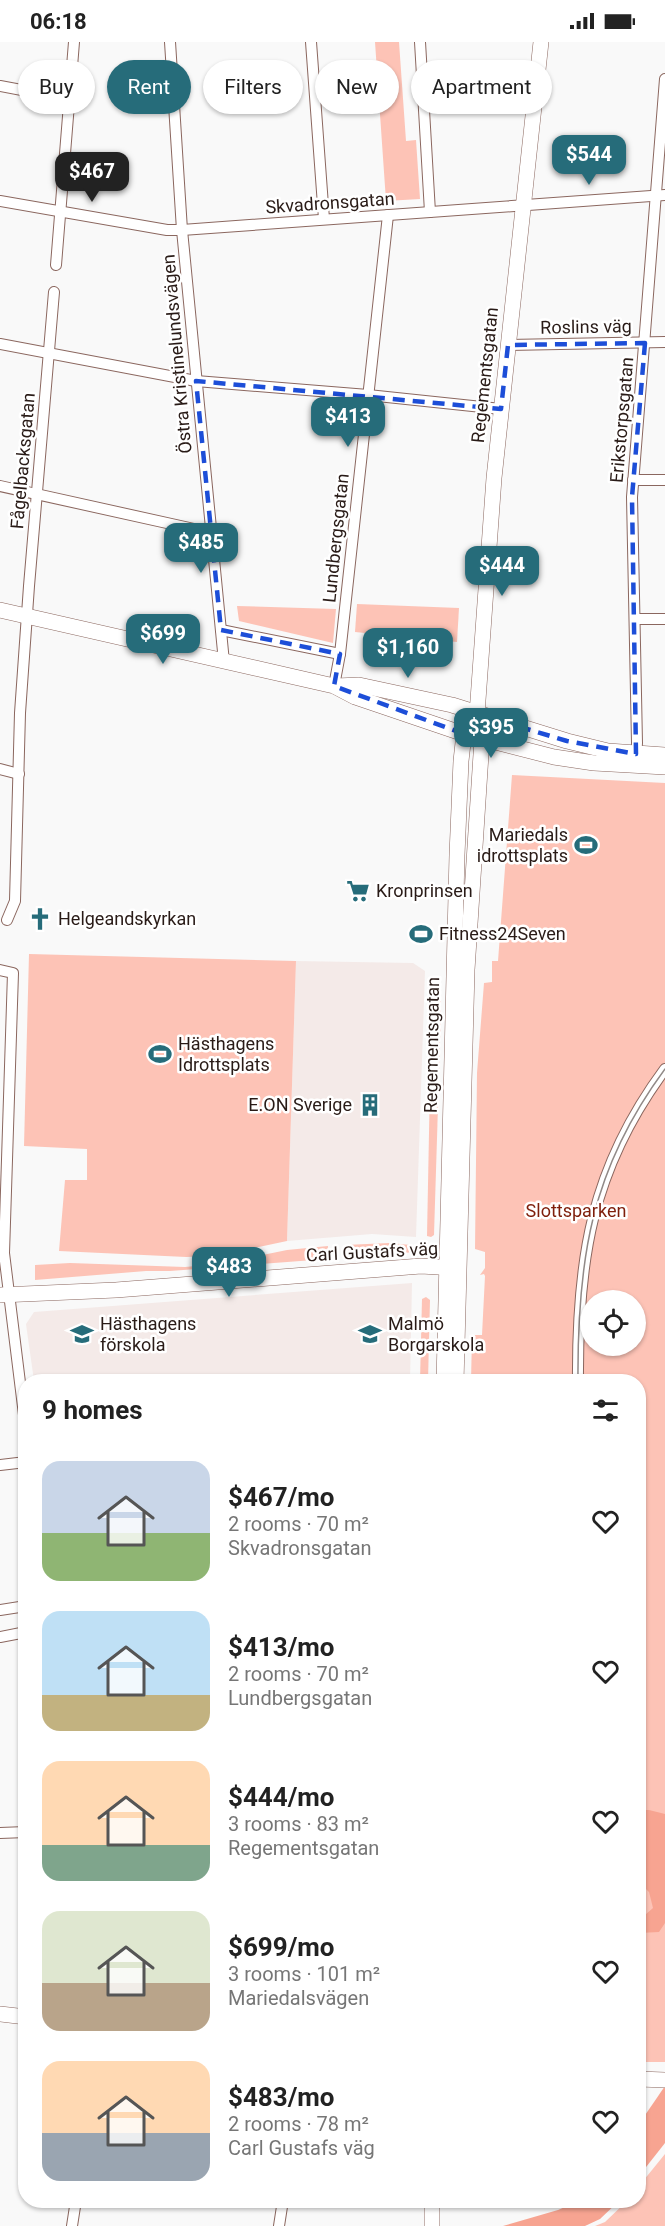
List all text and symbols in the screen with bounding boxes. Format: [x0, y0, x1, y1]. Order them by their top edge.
text: 06:18 [30, 9, 87, 34]
chip: Buy [18, 60, 95, 114]
chip: Rent [107, 60, 191, 114]
chip: Filters [203, 60, 303, 114]
chip: New [315, 60, 399, 114]
chip: Apartment [411, 60, 552, 114]
pin: $544 [553, 135, 625, 186]
text: $544 [566, 142, 612, 166]
pin: $467 [56, 152, 128, 203]
text: $467 [69, 159, 115, 183]
street label: Skvadronsgatan [265, 188, 395, 217]
street label: Östra Kristinelundsvägen [157, 253, 196, 455]
street label: Regementsgatan [467, 306, 502, 444]
street label: Roslins väg [540, 315, 632, 338]
street label: Erikstorpsgatan [606, 356, 637, 484]
street label: Fågelbacksgatan [6, 392, 39, 530]
pin: $413 [312, 397, 384, 448]
text: $413 [325, 404, 371, 428]
street label: Lundbergsgatan [318, 472, 353, 604]
pin: $485 [165, 523, 237, 574]
text: $485 [178, 530, 224, 554]
pin: $444 [466, 546, 538, 597]
text: $444 [479, 553, 525, 577]
pin: $699 [127, 614, 199, 665]
text: $699 [140, 621, 186, 645]
pin: $1,160 [359, 628, 457, 679]
text: $1,160 [377, 635, 439, 659]
pin: $395 [455, 708, 527, 759]
text: $395 [468, 715, 514, 739]
place label: Mariedals idrottsplats [477, 824, 568, 866]
sports icon: Mariedals idrottsplats [573, 832, 599, 858]
supermarket icon: Kronprinsen [345, 878, 371, 904]
place label: Kronprinsen [376, 880, 473, 901]
church icon: Helgeandskyrkan [27, 906, 53, 932]
place label: Helgeandskyrkan [58, 908, 196, 929]
sports icon: Fitness24Seven [408, 921, 434, 947]
place label: Fitness24Seven [439, 923, 566, 944]
street label: Regementsgatan [420, 977, 443, 1113]
place label: Hästhagens Idrottsplats [178, 1033, 274, 1075]
sports icon: Hästhagens Idrottsplats [147, 1041, 173, 1067]
building icon: E.ON Sverige [357, 1092, 383, 1118]
place label: E.ON Sverige [248, 1094, 352, 1115]
park label: Slottsparken [526, 1200, 626, 1221]
street label: Carl Gustafs väg [305, 1238, 438, 1265]
pin: $483 [193, 1247, 265, 1298]
text: $483 [206, 1254, 252, 1278]
map controls [580, 1290, 646, 1356]
button: locate [580, 1290, 646, 1356]
place label: Hästhagens förskola [100, 1313, 196, 1355]
place label: Malmö Borgarskola [388, 1313, 484, 1355]
school or university icon: Hästhagens förskola [69, 1321, 95, 1347]
school or university icon: Malmö Borgarskola [357, 1321, 383, 1347]
icon: filters [589, 1394, 622, 1427]
text: 9 homes [42, 1395, 143, 1425]
text: $467/mo [228, 1482, 335, 1512]
icon: home [90, 1485, 162, 1557]
icon: heart [589, 1505, 622, 1538]
text: 2 rooms · 70 m² [228, 1512, 369, 1536]
text: Skvadronsgatan [228, 1536, 372, 1560]
text: $413/mo [228, 1632, 335, 1662]
icon: home [90, 1635, 162, 1707]
icon: heart [589, 1655, 622, 1688]
text: 2 rooms · 70 m² [228, 1662, 369, 1686]
text: Lundbergsgatan [228, 1686, 372, 1710]
text: $444/mo [228, 1782, 335, 1812]
icon: home [90, 1785, 162, 1857]
icon: heart [589, 1805, 622, 1838]
text: 3 rooms · 83 m² [228, 1812, 369, 1836]
text: Regementsgatan [228, 1836, 379, 1860]
text: $699/mo [228, 1932, 335, 1962]
icon: home [90, 1935, 162, 2007]
icon: heart [589, 1955, 622, 1988]
text: 3 rooms · 101 m² [228, 1962, 380, 1986]
text: Mariedalsvägen [228, 1986, 369, 2010]
text: $483/mo [228, 2082, 335, 2112]
icon: home [90, 2085, 162, 2157]
icon: heart [589, 2105, 622, 2138]
text: 2 rooms · 78 m² [228, 2112, 369, 2136]
text: Carl Gustafs väg [228, 2136, 375, 2160]

